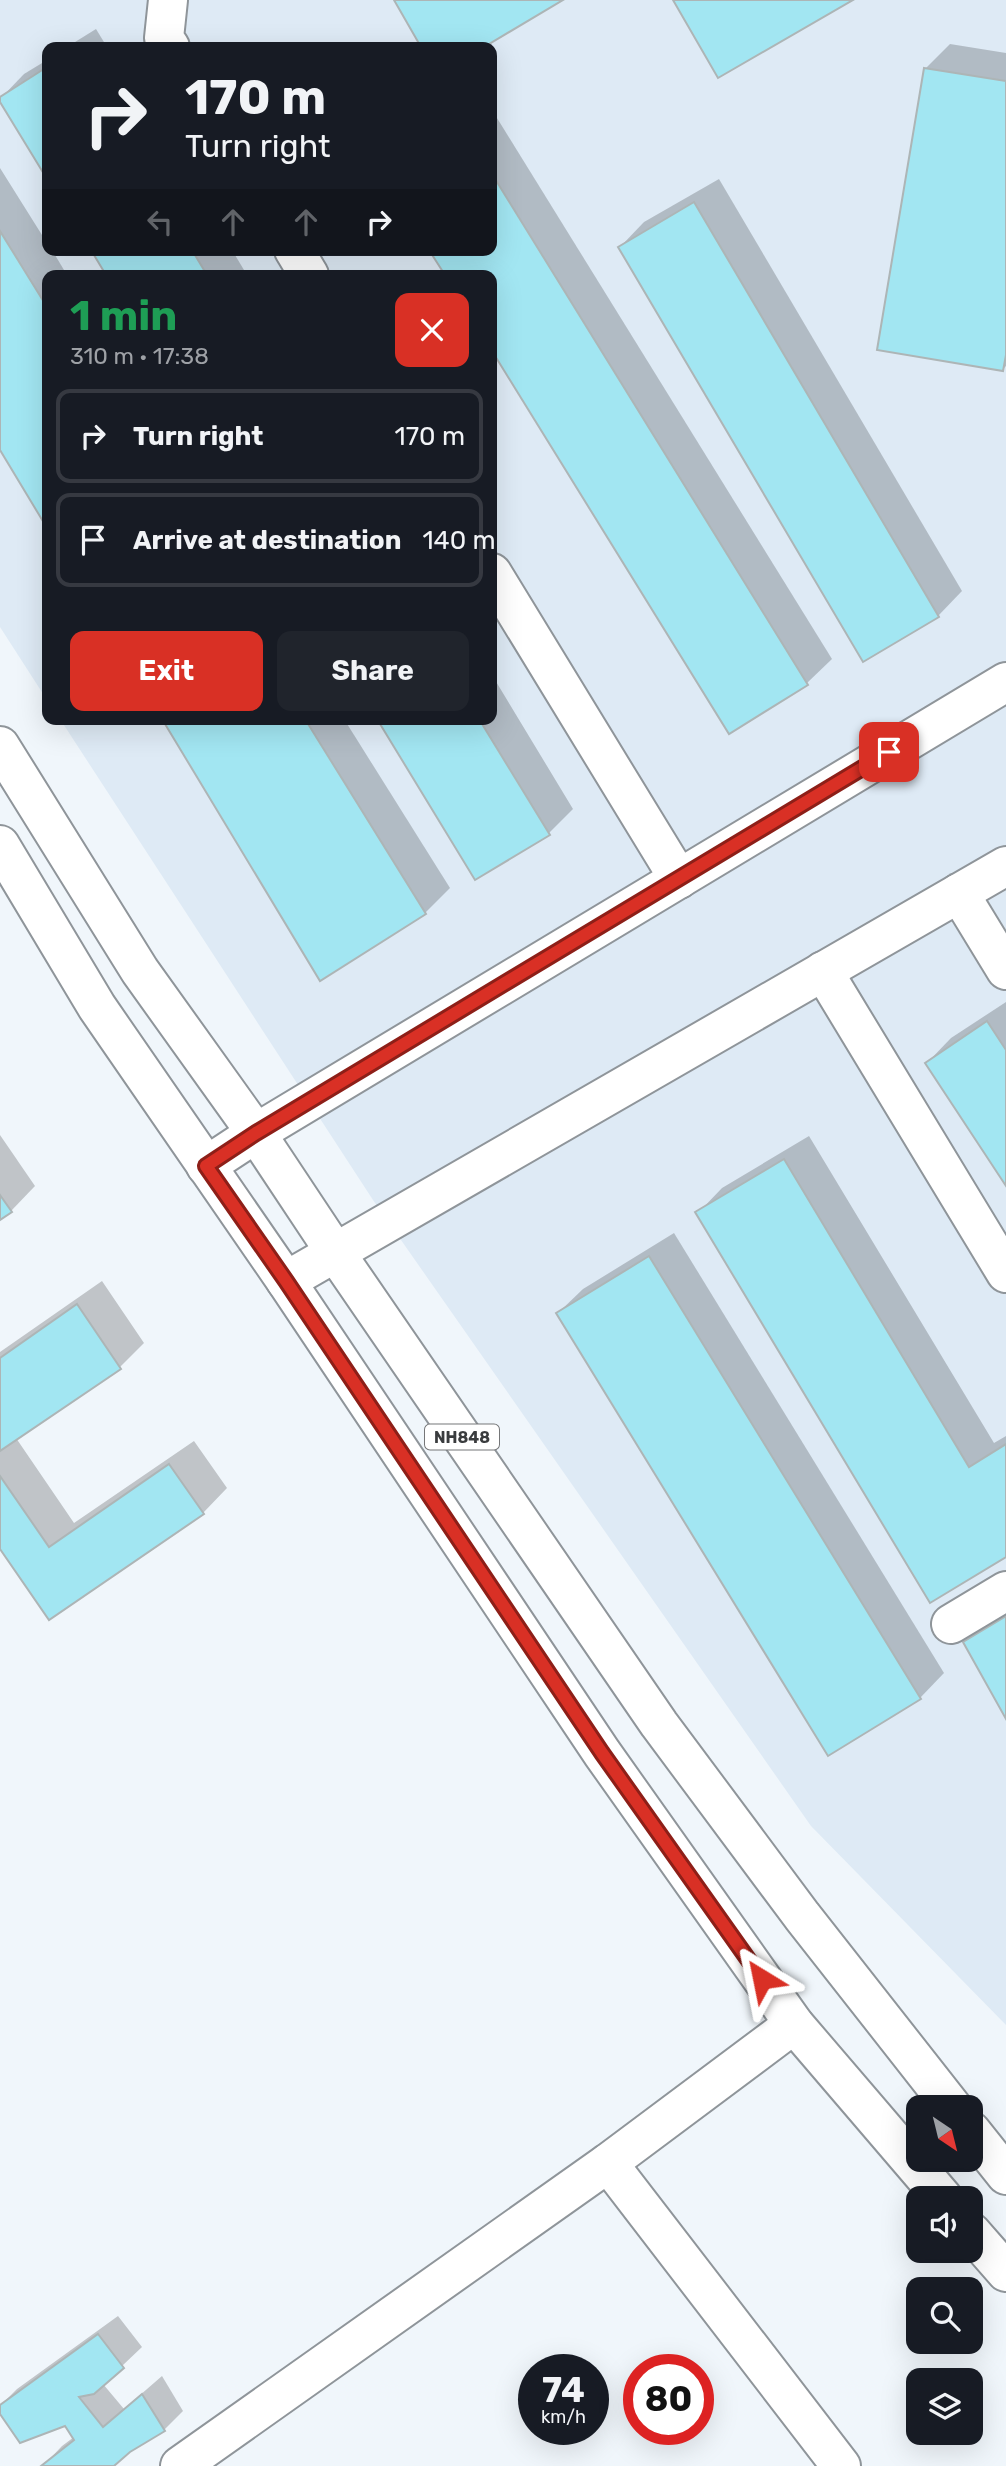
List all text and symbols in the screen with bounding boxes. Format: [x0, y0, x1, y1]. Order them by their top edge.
text: 170 m [185, 68, 326, 126]
icon: right [70, 70, 161, 161]
text: Turn right [185, 127, 330, 165]
icon: left [141, 203, 179, 241]
icon: ahead [214, 203, 252, 241]
icon: ahead [287, 203, 325, 241]
icon: right [360, 203, 398, 241]
text: 1 min [70, 291, 177, 341]
button: close [395, 293, 469, 367]
text: 310 m · 17:38 [70, 342, 209, 370]
icon: right [74, 417, 112, 455]
text: Turn right [133, 421, 263, 452]
text: 170 m [395, 421, 465, 452]
icon: arrive [74, 521, 112, 559]
text: Arrive at destination [133, 525, 401, 556]
text: 140 m [422, 525, 496, 556]
button: Exit [70, 631, 263, 711]
button: Share [277, 631, 469, 711]
pin [859, 722, 919, 782]
icon: arrive [870, 733, 908, 771]
road number: NH848 [425, 1424, 499, 1450]
position arrow [725, 1942, 799, 2016]
north arrow [906, 2095, 984, 2172]
map controls [906, 2095, 983, 2445]
button: sound [906, 2186, 983, 2263]
button: search [906, 2277, 983, 2354]
speed limit sign: 80 [623, 2354, 714, 2445]
button: layers [906, 2368, 983, 2445]
text: 74 [542, 2369, 585, 2411]
text: km/h [541, 2406, 586, 2428]

